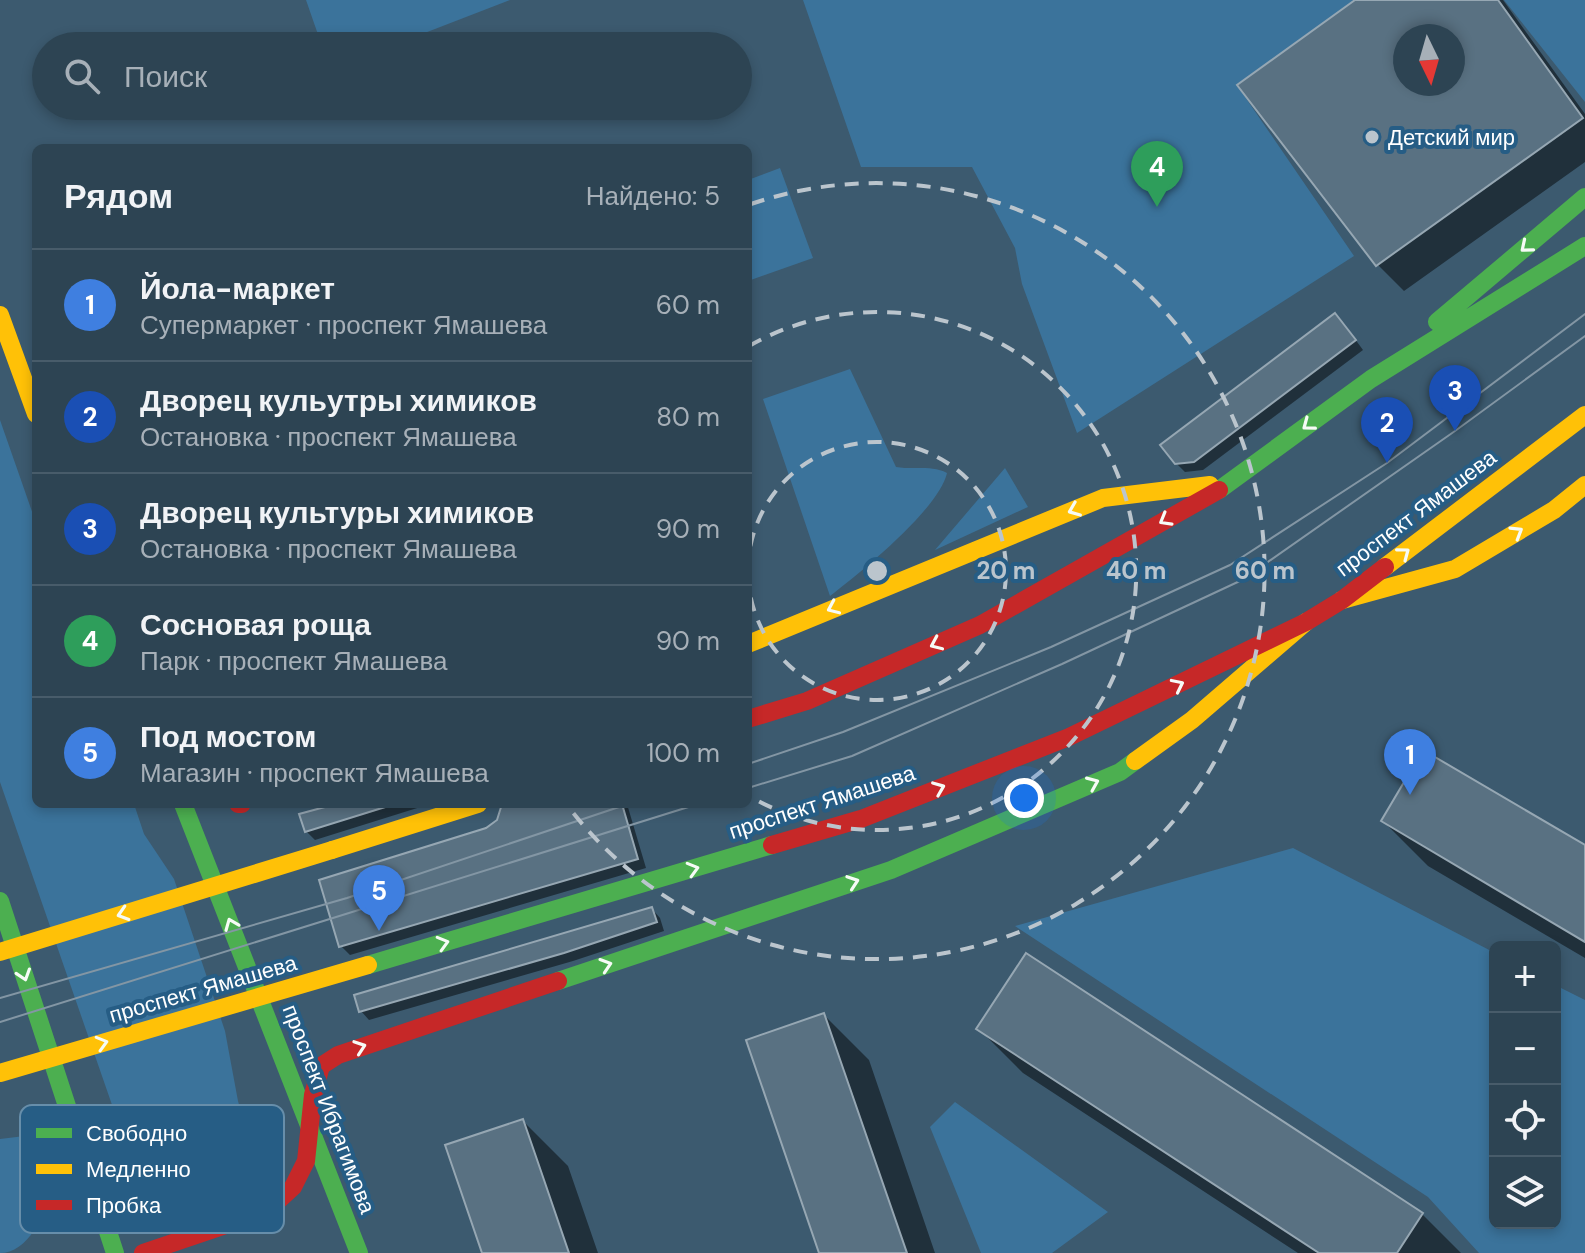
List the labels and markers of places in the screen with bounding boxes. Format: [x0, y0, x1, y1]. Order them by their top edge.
place label: Детский мир [1388, 123, 1515, 152]
marker: Детский мир [1363, 128, 1381, 146]
pin: 4 [1131, 141, 1183, 207]
pin: 3 [1429, 365, 1481, 431]
pin: 2 [1361, 397, 1413, 463]
centre of rings [863, 557, 891, 585]
pin: 1 [1384, 729, 1436, 795]
pin: 5 [353, 865, 405, 931]

